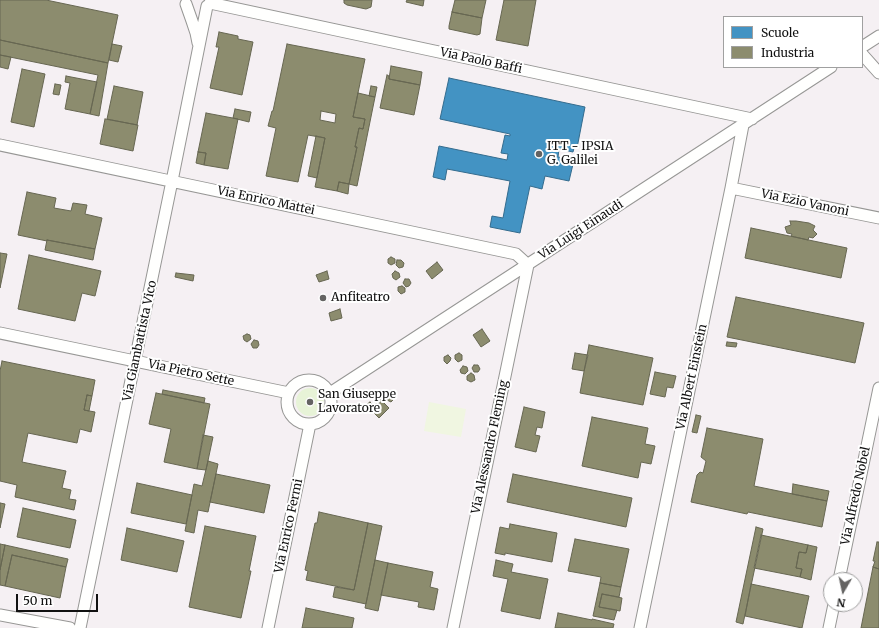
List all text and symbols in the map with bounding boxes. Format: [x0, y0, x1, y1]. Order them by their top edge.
legend [723, 16, 863, 68]
text: Scuole [761, 25, 799, 40]
street label: Via Paolo Baffi [439, 45, 523, 77]
text: Industria [761, 45, 814, 60]
place label: ITT - IPSIA G. Galilei [547, 140, 613, 168]
marker: ITT - IPSIA G. Galilei [534, 149, 544, 159]
street label: Via Enrico Mattei [216, 184, 316, 218]
street label: Via Ezio Vanoni [760, 187, 850, 219]
street label: Via Luigi Einaudi [536, 197, 626, 263]
street label: Via Giambattista Vico [120, 279, 160, 403]
place label: Anfiteatro [331, 291, 390, 305]
marker: Anfiteatro [318, 293, 328, 303]
street label: Via Albert Einstein [674, 323, 710, 431]
street label: Via Pietro Sette [147, 357, 235, 389]
street label: Via Alessandro Fleming [469, 379, 511, 515]
place label: San Giuseppe Lavoratore [318, 388, 396, 416]
marker: San Giuseppe Lavoratore [305, 397, 315, 407]
street label: Via Alfredo Nobel [839, 445, 873, 547]
street label: Via Enrico Fermi [272, 478, 306, 574]
north arrow [823, 572, 863, 612]
scale bar [18, 586, 100, 612]
text: 50 m [23, 593, 52, 608]
text: N [836, 595, 847, 610]

